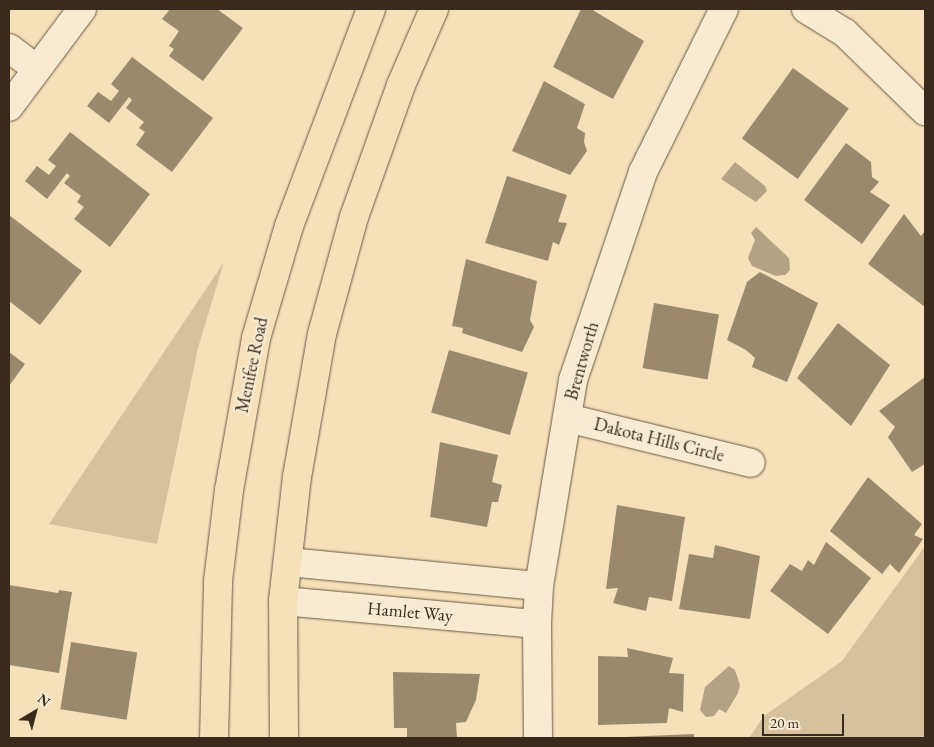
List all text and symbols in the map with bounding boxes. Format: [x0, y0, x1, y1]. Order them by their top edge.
street label: Menifee Road [231, 315, 273, 415]
street label: Brentworth [561, 319, 603, 403]
street label: Dakota Hills Circle [592, 413, 726, 467]
street label: Hamlet Way [366, 597, 454, 627]
north arrow [10, 687, 60, 737]
text: N [34, 689, 54, 711]
scale bar [764, 704, 846, 736]
text: 20 m [770, 713, 799, 732]

